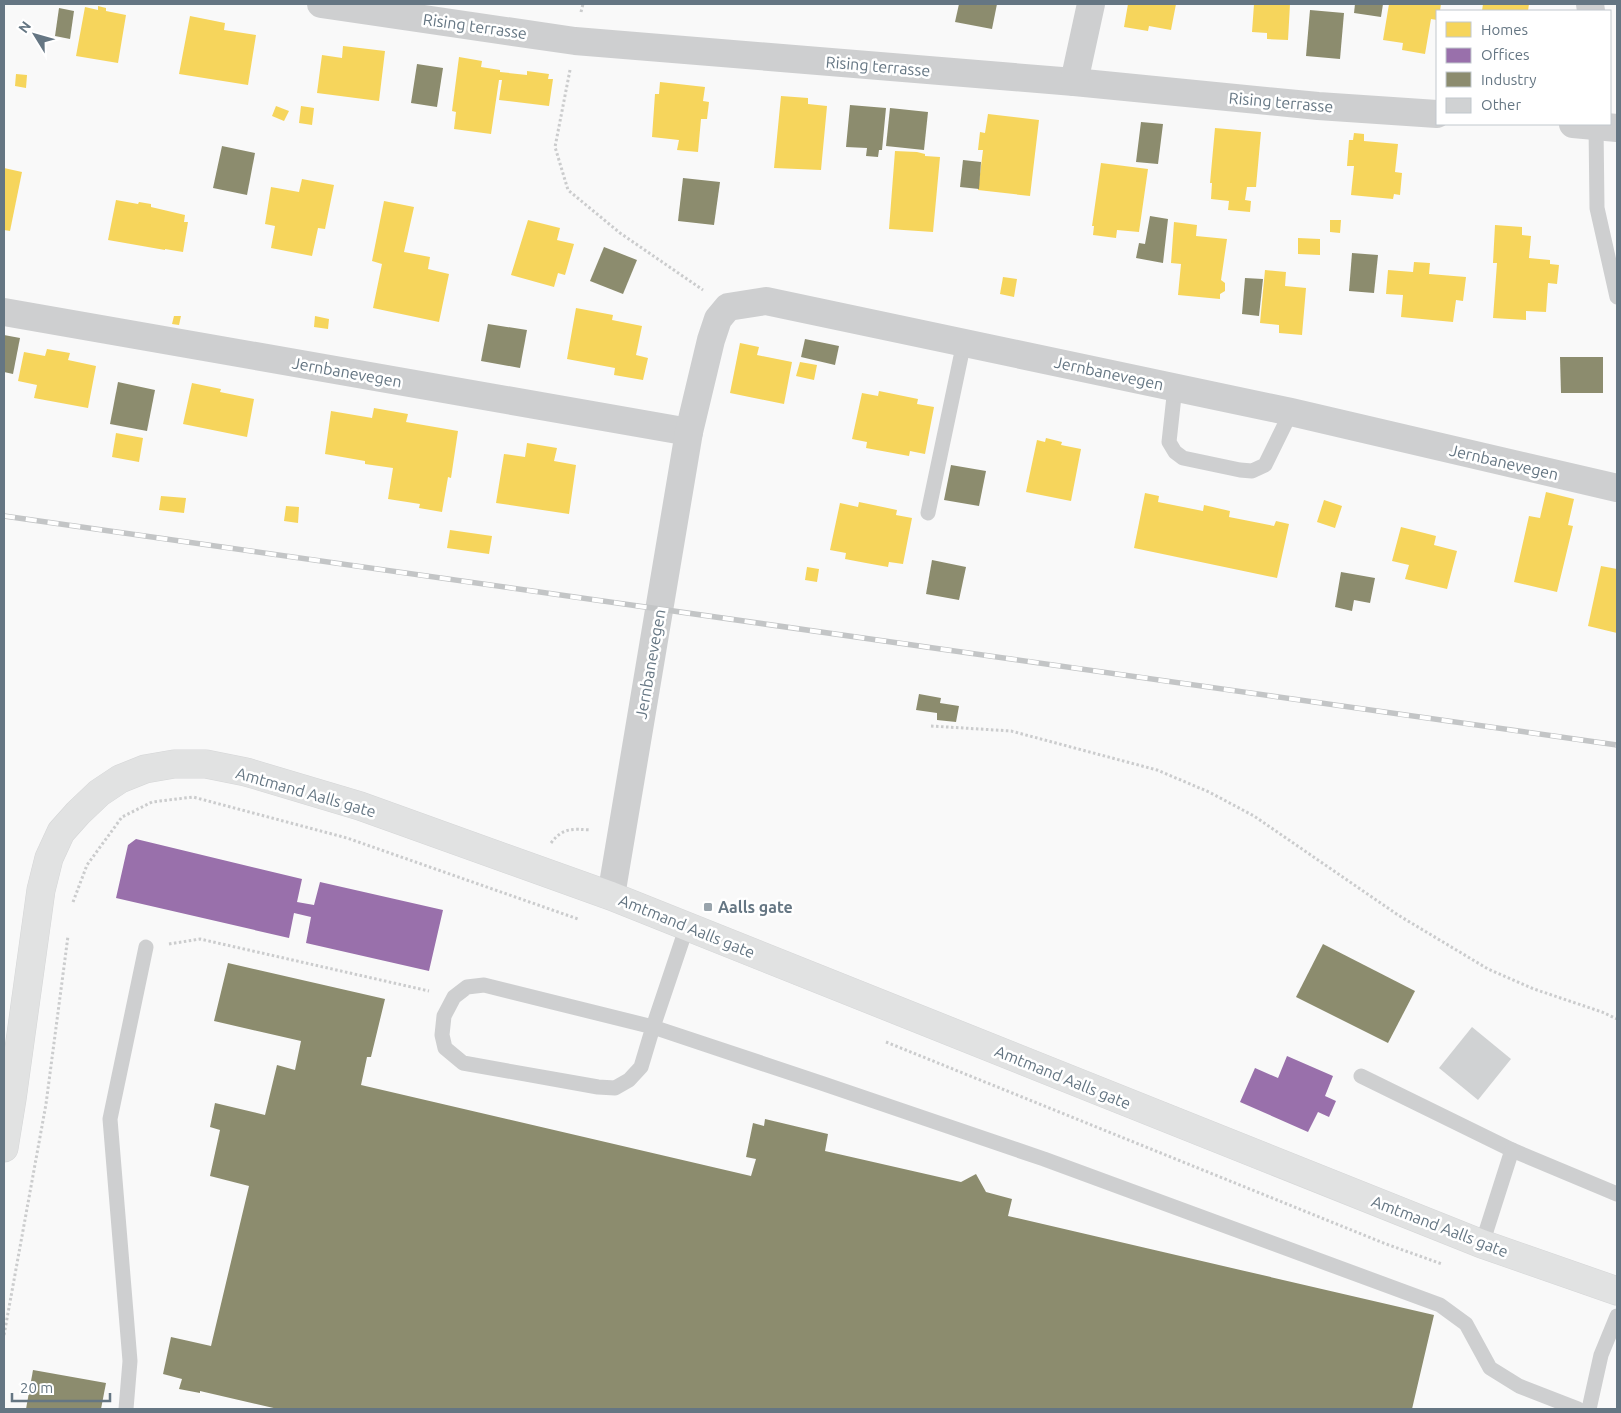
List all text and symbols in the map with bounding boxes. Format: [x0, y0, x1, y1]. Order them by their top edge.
north arrow [10, 10, 60, 60]
street label: Rising terrasse [422, 10, 528, 42]
legend [1436, 10, 1611, 125]
text: N [15, 18, 34, 36]
text: Homes [1481, 21, 1528, 38]
text: Offices [1481, 46, 1529, 63]
street label: Rising terrasse [825, 52, 931, 80]
text: Industry [1481, 71, 1536, 88]
street label: Rising terrasse [1228, 88, 1334, 116]
text: Other [1481, 96, 1521, 113]
street label: Jernbanevegen [291, 353, 403, 391]
street label: Jernbanevegen [1053, 353, 1165, 393]
street label: Jernbanevegen [1448, 441, 1560, 483]
street label: Jernbanevegen [631, 608, 669, 720]
street label: Amtmand Aalls gate [234, 763, 378, 821]
street label: Amtmand Aalls gate [616, 891, 758, 961]
place label: Aalls gate [718, 898, 793, 916]
marker: Aalls gate [702, 901, 714, 913]
street label: Amtmand Aalls gate [992, 1042, 1134, 1112]
street label: Amtmand Aalls gate [1369, 1192, 1511, 1260]
scale bar [12, 1370, 110, 1402]
text: 20 m [20, 1379, 53, 1396]

